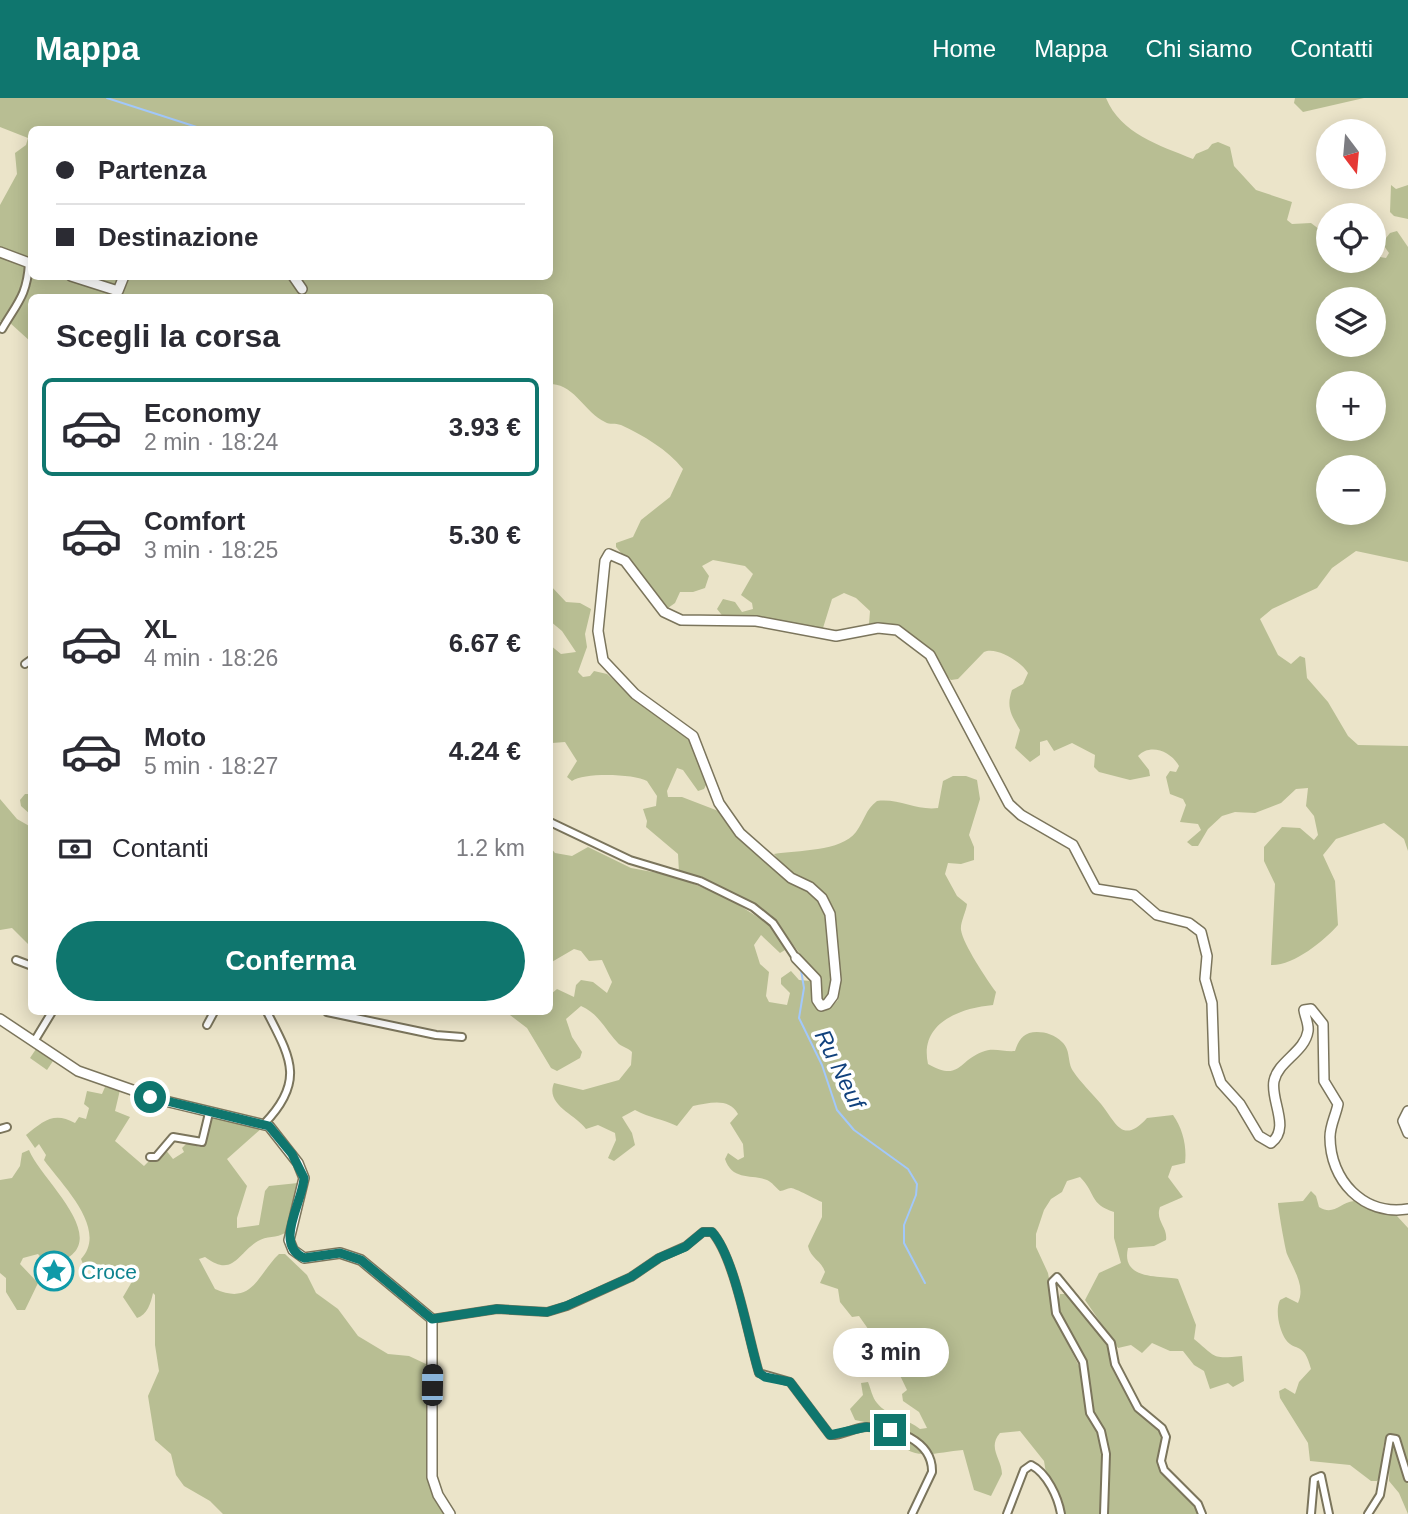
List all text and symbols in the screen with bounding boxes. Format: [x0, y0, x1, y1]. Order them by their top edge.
text: Mappa [35, 30, 140, 67]
text: Home [932, 35, 996, 62]
text: Mappa [1034, 35, 1108, 62]
text: Chi siamo [1146, 35, 1252, 62]
text: Contatti [1290, 35, 1373, 62]
north arrow [1316, 119, 1386, 189]
map controls [1316, 119, 1386, 525]
text: Partenza [98, 155, 206, 185]
button: locate [1316, 203, 1386, 273]
text: Destinazione [98, 222, 258, 252]
button: layers [1316, 287, 1386, 357]
text: Scegli la corsa [56, 318, 280, 354]
button: + [1316, 371, 1386, 441]
icon: car [60, 396, 123, 459]
text: Economy [144, 398, 261, 428]
text: 3.93 € [449, 412, 521, 442]
text: 2 min · 18:24 [144, 429, 278, 455]
button: − [1316, 455, 1386, 525]
icon: car [60, 504, 123, 567]
text: Comfort [144, 506, 245, 536]
text: 5.30 € [449, 520, 521, 550]
text: 3 min · 18:25 [144, 537, 278, 563]
icon: car [60, 612, 123, 675]
text: XL [144, 614, 177, 644]
text: 6.67 € [449, 628, 521, 658]
text: 4 min · 18:26 [144, 645, 278, 671]
icon: car [60, 720, 123, 783]
text: Moto [144, 722, 206, 752]
text: 4.24 € [449, 736, 521, 766]
text: 5 min · 18:27 [144, 753, 278, 779]
icon: cash [56, 830, 94, 868]
text: Contanti [112, 833, 209, 863]
text: 1.2 km [456, 835, 525, 861]
button: Conferma [56, 921, 525, 1001]
water label: Ru Neuf [810, 1025, 871, 1115]
route start [134, 1081, 166, 1113]
place icon: Croce [33, 1250, 75, 1292]
place label: Croce [81, 1260, 137, 1283]
callout: 3 min [832, 1328, 948, 1378]
text: 3 min [861, 1339, 921, 1365]
car [422, 1364, 443, 1406]
route end [874, 1414, 906, 1446]

